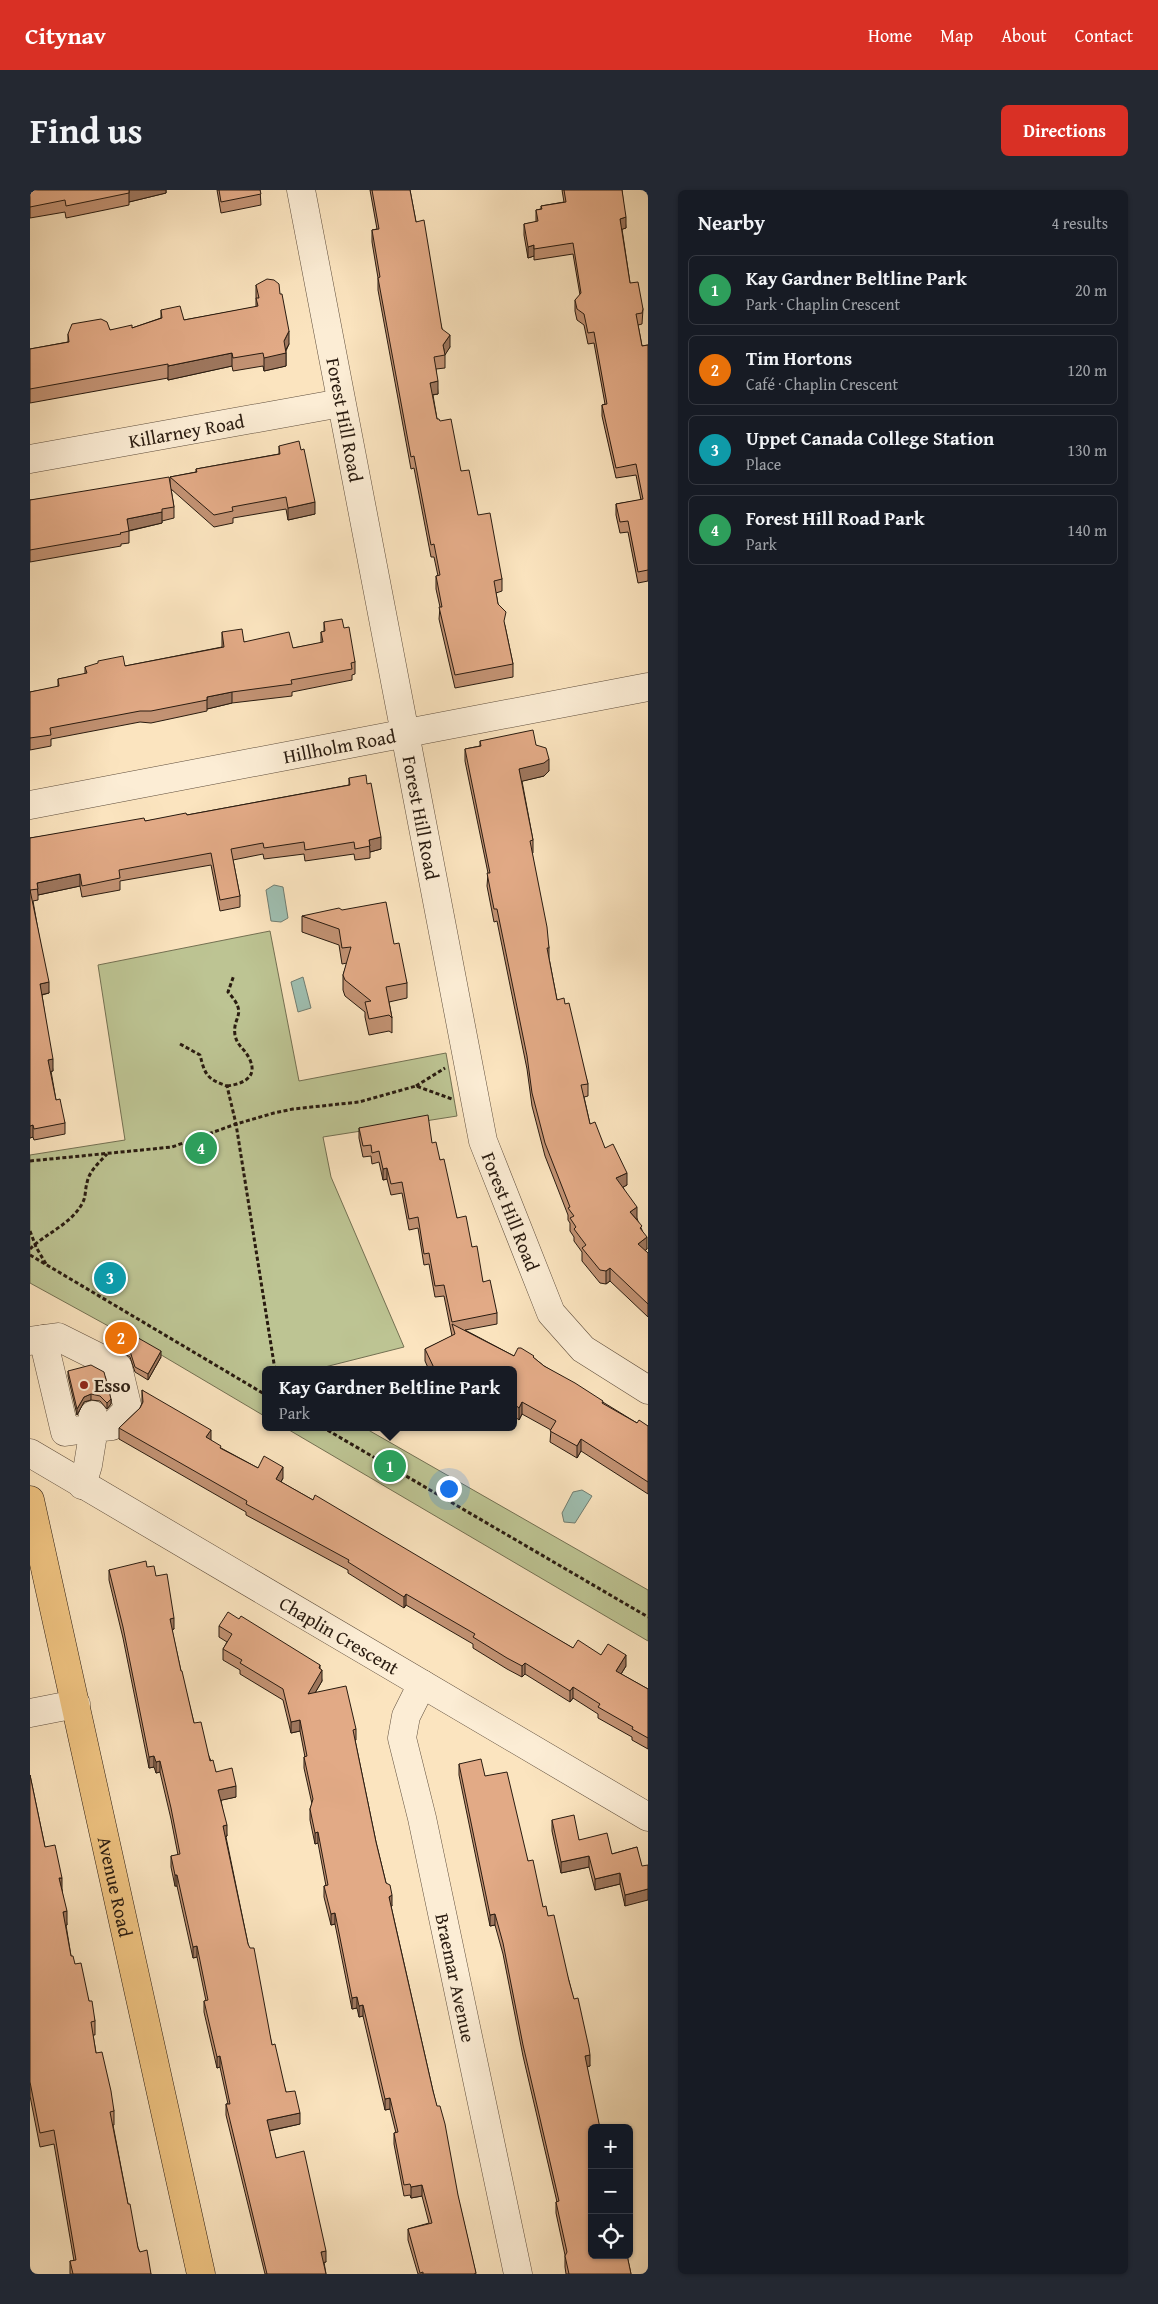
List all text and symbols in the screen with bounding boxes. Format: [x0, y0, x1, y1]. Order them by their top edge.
text: Citynav [25, 18, 106, 53]
text: Home [868, 22, 912, 49]
text: Map [940, 22, 973, 49]
text: About [1001, 22, 1047, 49]
text: Contact [1075, 22, 1133, 49]
text: Find us [30, 105, 143, 156]
button: Directions [1001, 105, 1128, 156]
text: Nearby [698, 207, 765, 238]
text: 4 results [1051, 211, 1108, 235]
text: Kay Gardner Beltline Park [746, 264, 967, 292]
text: 1 [711, 278, 719, 302]
text: 20 m [1075, 278, 1107, 302]
text: Park · Chaplin Crescent [746, 292, 900, 316]
text: Tim Hortons [746, 344, 852, 372]
street label: Forest Hill Road [319, 355, 371, 485]
text: 2 [711, 358, 719, 382]
text: 120 m [1067, 358, 1107, 382]
text: Café · Chaplin Crescent [746, 372, 898, 396]
street label: Killarney Road [126, 407, 247, 455]
text: Uppet Canada College Station [746, 424, 994, 452]
text: 3 [711, 438, 719, 462]
text: 130 m [1067, 438, 1107, 462]
text: Place [746, 452, 781, 476]
text: Forest Hill Road Park [746, 504, 925, 532]
text: 4 [711, 518, 719, 542]
text: 140 m [1067, 518, 1107, 542]
text: Park [746, 532, 777, 556]
street label: Hillholm Road [281, 721, 399, 770]
street label: Forest Hill Road [396, 753, 447, 883]
pin: 4 [185, 1129, 217, 1167]
street label: Forest Hill Road [475, 1148, 547, 1276]
pin: 3 [94, 1259, 126, 1297]
pin: 2 [105, 1319, 137, 1357]
popup [262, 1366, 517, 1431]
place label: Esso [94, 1371, 131, 1399]
text: Kay Gardner Beltline Park [279, 1373, 500, 1401]
marker: Esso [78, 1379, 90, 1391]
text: Park [279, 1401, 310, 1425]
pin: 1 [374, 1447, 406, 1485]
your location [436, 1476, 462, 1502]
street label: Chaplin Crescent [274, 1589, 405, 1682]
street label: Avenue Road [91, 1834, 140, 1941]
street label: Braemar Avenue [428, 1911, 483, 2045]
map controls [588, 2124, 633, 2259]
button: + [588, 2124, 633, 2169]
button: − [588, 2169, 633, 2214]
button: locate [588, 2214, 633, 2259]

